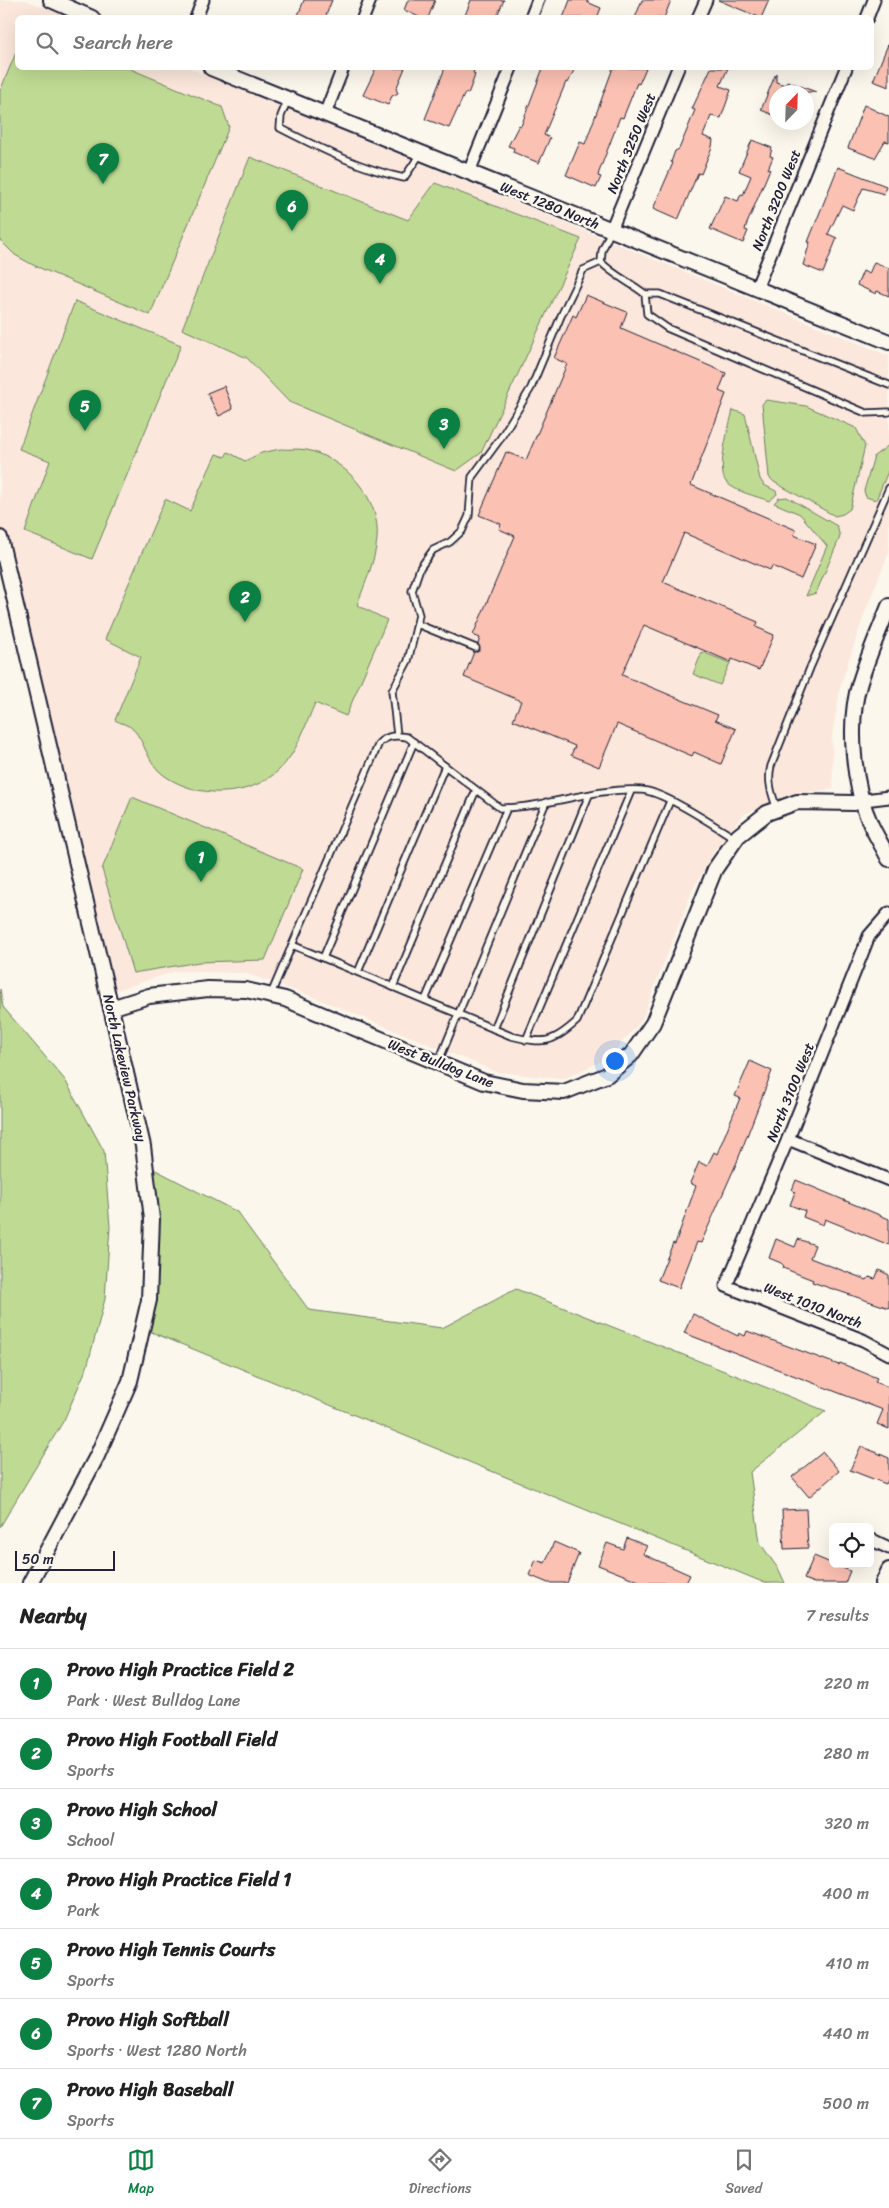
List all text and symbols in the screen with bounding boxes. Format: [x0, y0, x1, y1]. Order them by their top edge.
search box [15, 15, 874, 70]
text: Search here [73, 26, 173, 59]
icon: search [33, 29, 61, 57]
north arrow [769, 85, 814, 130]
street label: North 3250 West [600, 89, 663, 197]
pin: 7 [87, 143, 119, 184]
street label: North 3200 West [745, 146, 808, 255]
street label: West 1280 North [496, 174, 603, 237]
pin: 6 [276, 190, 308, 231]
pin: 4 [364, 243, 396, 284]
pin: 5 [69, 390, 101, 431]
pin: 3 [428, 408, 460, 449]
pin: 2 [229, 581, 261, 622]
pin: 1 [185, 841, 217, 882]
street label: North Lakeview Parkway [95, 992, 154, 1145]
street label: West Bulldog Lane [384, 1032, 498, 1095]
street label: North 3100 West [759, 1039, 822, 1146]
your location [602, 1048, 628, 1074]
street label: West 1010 North [760, 1275, 866, 1336]
map controls [829, 1523, 874, 1568]
button: locate [829, 1523, 874, 1568]
text: 50 m [22, 1547, 54, 1572]
scale bar [15, 1548, 115, 1571]
text: Nearby [20, 1597, 86, 1635]
text: 7 results [806, 1601, 869, 1630]
text: Provo High Practice Field 2 [67, 1653, 294, 1686]
text: 1 [33, 1669, 39, 1698]
text: 220 m [824, 1669, 869, 1698]
text: Park · West Bulldog Lane [67, 1686, 240, 1715]
text: Provo High Football Field [67, 1723, 277, 1756]
text: 2 [31, 1739, 41, 1768]
text: 280 m [824, 1739, 869, 1768]
text: Sports [67, 1756, 114, 1785]
text: Provo High School [67, 1793, 217, 1826]
text: 3 [32, 1809, 40, 1838]
text: 320 m [824, 1809, 869, 1838]
text: School [67, 1826, 114, 1855]
text: Provo High Practice Field 1 [67, 1863, 291, 1896]
text: 4 [31, 1879, 41, 1908]
text: 400 m [822, 1879, 869, 1908]
text: Park [67, 1896, 100, 1925]
text: Provo High Tennis Courts [67, 1933, 275, 1966]
text: 5 [31, 1949, 41, 1978]
text: 410 m [826, 1949, 869, 1978]
text: Sports [67, 1966, 114, 1995]
text: Provo High Softball [67, 2003, 229, 2036]
text: 6 [31, 2019, 41, 2048]
text: 440 m [822, 2019, 869, 2048]
text: Sports · West 1280 North [67, 2036, 247, 2065]
text: Provo High Baseball [67, 2073, 233, 2106]
text: 7 [31, 2089, 41, 2118]
text: 500 m [823, 2089, 869, 2118]
text: Sports [67, 2106, 114, 2135]
tab: Map [127, 2146, 155, 2201]
tab: Directions [409, 2146, 471, 2201]
tab: Saved [725, 2146, 762, 2201]

